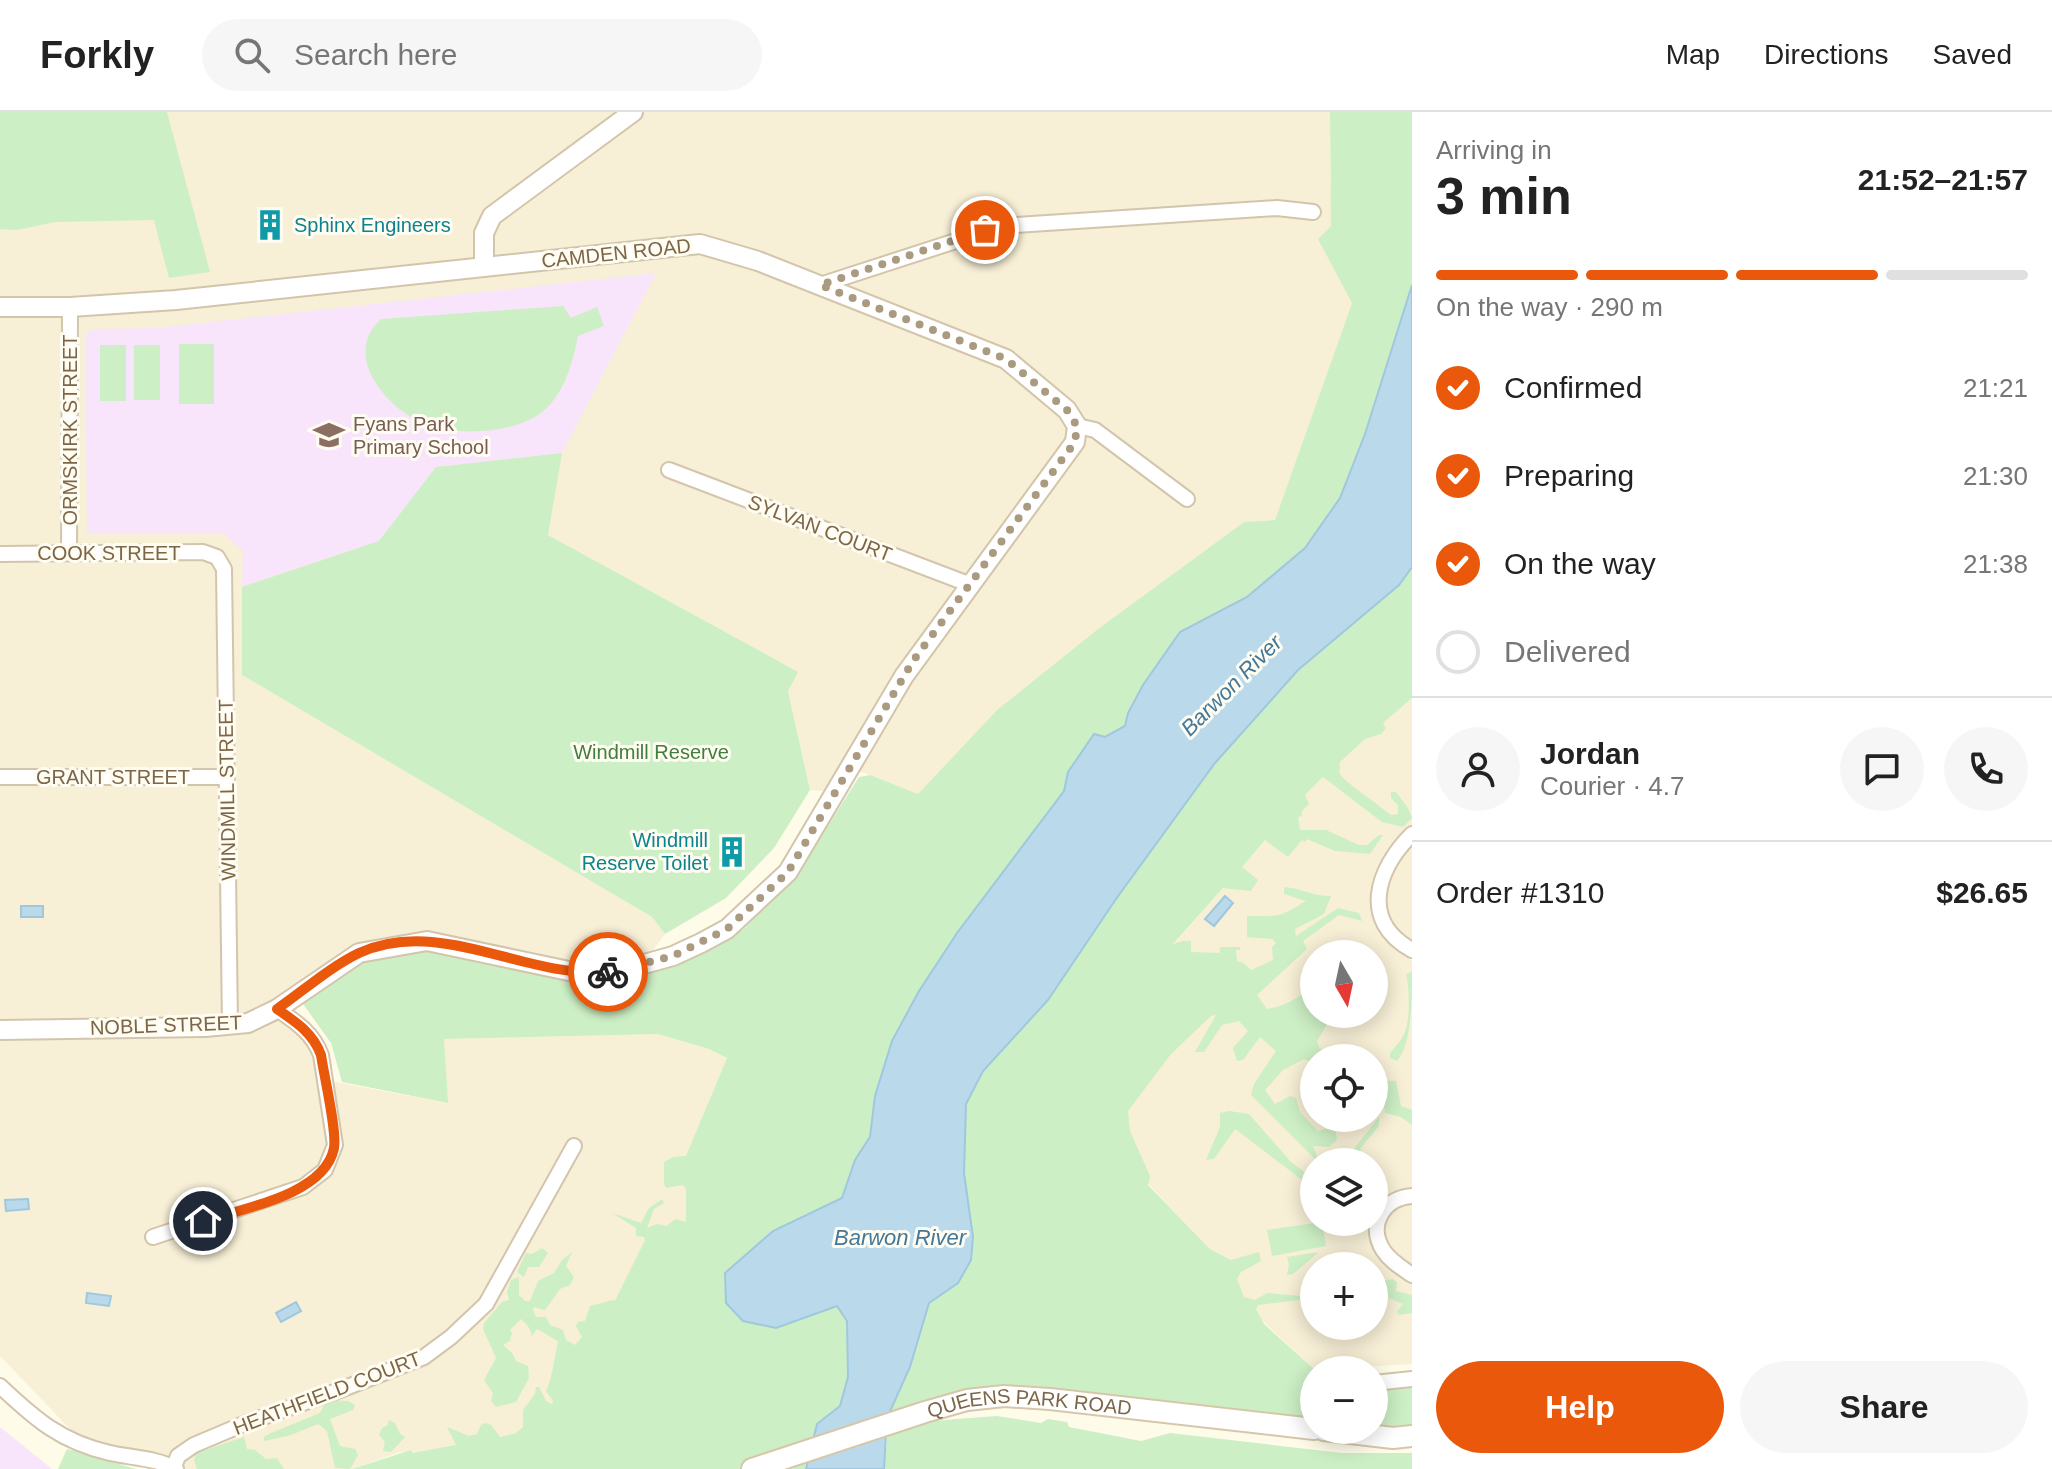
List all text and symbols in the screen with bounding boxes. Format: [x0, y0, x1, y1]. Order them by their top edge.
search box [202, 19, 762, 91]
icon: search [230, 33, 274, 77]
text: Forkly [40, 34, 154, 76]
text: Search here [294, 38, 457, 71]
text: Map [1666, 39, 1720, 70]
text: Directions [1764, 39, 1889, 70]
text: Saved [1933, 39, 2012, 70]
text: Arriving in [1436, 135, 1552, 165]
text: 21:52–21:57 [1858, 163, 2028, 196]
text: 3 min [1436, 167, 1572, 225]
pin [951, 196, 1019, 264]
building icon: Sphinx Engineers [253, 208, 287, 242]
icon: bag [963, 208, 1007, 252]
place label: Sphinx Engineers [294, 214, 451, 236]
street label: CAMDEN ROAD [540, 234, 692, 272]
text: On the way · 290 m [1436, 292, 1663, 322]
street label: ORMSKIRK STREET [59, 334, 81, 526]
icon: check [1436, 366, 1480, 410]
text: Confirmed [1504, 371, 1642, 404]
text: 21:21 [1963, 373, 2028, 403]
place label: Fyans Park Primary School [353, 413, 489, 458]
school or university icon: Fyans Park Primary School [312, 418, 346, 452]
icon: check [1436, 454, 1480, 498]
text: Preparing [1504, 459, 1634, 492]
text: 21:30 [1963, 461, 2028, 491]
street label: SYLVAN COURT [745, 490, 895, 566]
street label: COOK STREET [37, 542, 181, 564]
icon: check [1436, 542, 1480, 586]
text: On the way [1504, 547, 1656, 580]
text: 21:38 [1963, 549, 2028, 579]
water label: Barwon River [1176, 629, 1288, 741]
text: Delivered [1504, 635, 1631, 668]
street label: WINDMILL STREET [214, 699, 240, 881]
button: person [1436, 727, 1520, 811]
button: chat [1840, 727, 1924, 811]
button: phone [1944, 727, 2028, 811]
text: Jordan [1540, 737, 1640, 770]
park label: Windmill Reserve [573, 741, 729, 763]
street label: GRANT STREET [36, 766, 190, 788]
text: Courier · 4.7 [1540, 771, 1685, 801]
place label: Windmill Reserve Toilet [582, 829, 708, 874]
building icon: Windmill Reserve Toilet [715, 835, 749, 869]
text: Order #1310 [1436, 876, 1604, 909]
text: $26.65 [1936, 876, 2028, 909]
courier [568, 932, 648, 1012]
north arrow [1300, 940, 1388, 1028]
map controls [1300, 940, 1388, 1444]
icon: bike [586, 950, 630, 994]
street label: NOBLE STREET [90, 1011, 242, 1039]
button: locate [1300, 1044, 1388, 1132]
button: layers [1300, 1148, 1388, 1236]
pin [169, 1187, 237, 1255]
icon: home [181, 1199, 225, 1243]
water label: Barwon River [834, 1225, 968, 1250]
button: + [1300, 1252, 1388, 1340]
street label: HEATHFIELD COURT [230, 1347, 424, 1439]
button: − [1300, 1356, 1388, 1444]
button: Help [1436, 1361, 1724, 1453]
button: Share [1740, 1361, 2028, 1453]
street label: QUEENS PARK ROAD [925, 1384, 1133, 1422]

